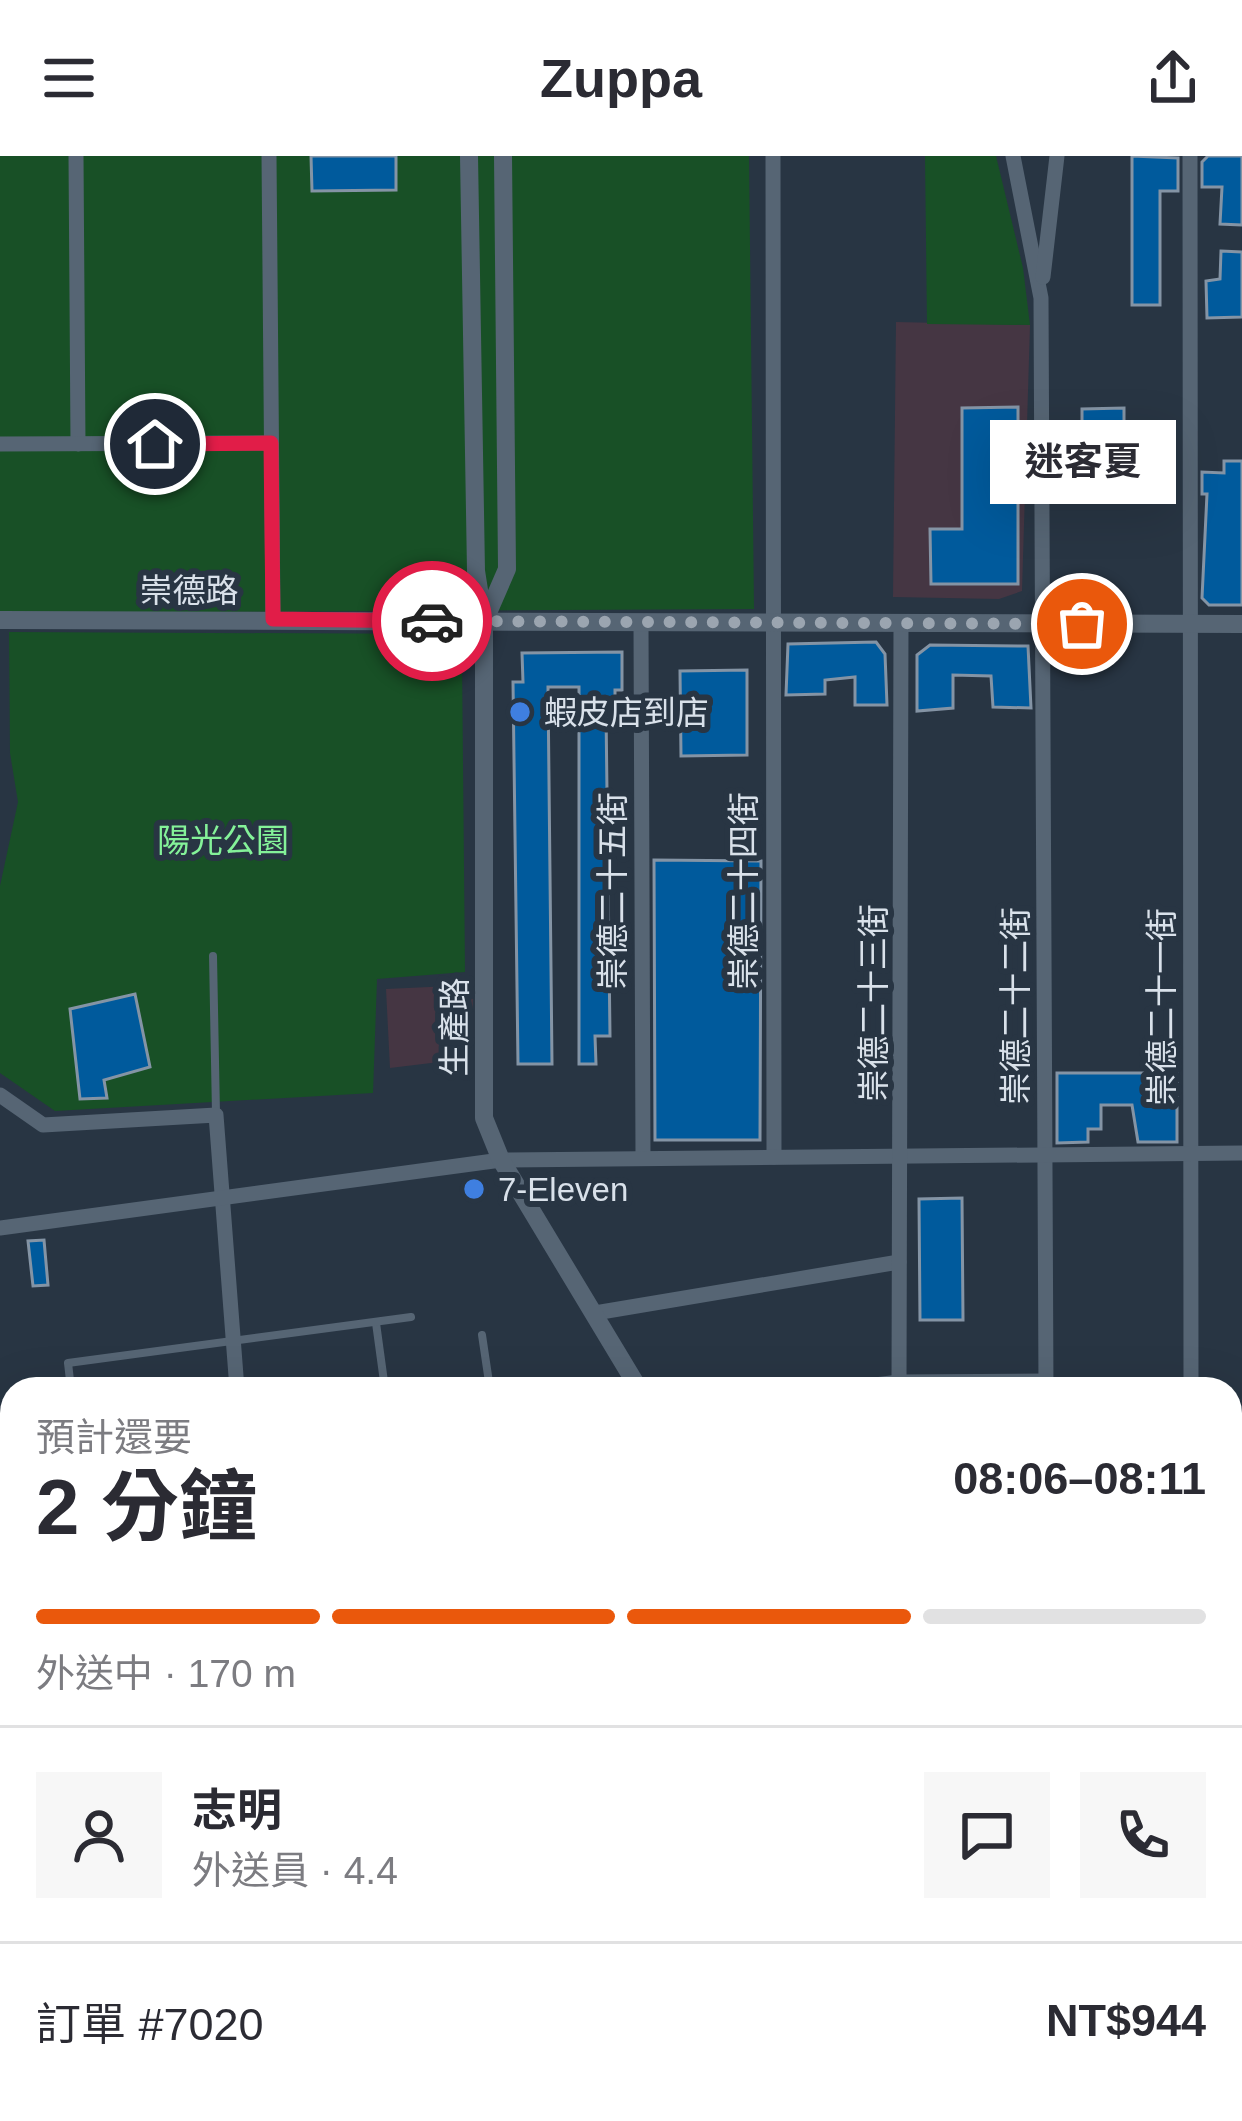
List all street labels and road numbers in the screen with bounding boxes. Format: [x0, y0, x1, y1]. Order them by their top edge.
street label: 崇德路 [140, 572, 239, 609]
street label: 崇德二十五街 [594, 792, 631, 990]
street label: 崇德二十四街 [725, 792, 762, 990]
street label: 崇德二十三街 [855, 904, 892, 1102]
street label: 崇德二十二街 [997, 907, 1034, 1105]
street label: 崇德二十一街 [1143, 908, 1180, 1106]
street label: 生產路 [436, 978, 473, 1077]

